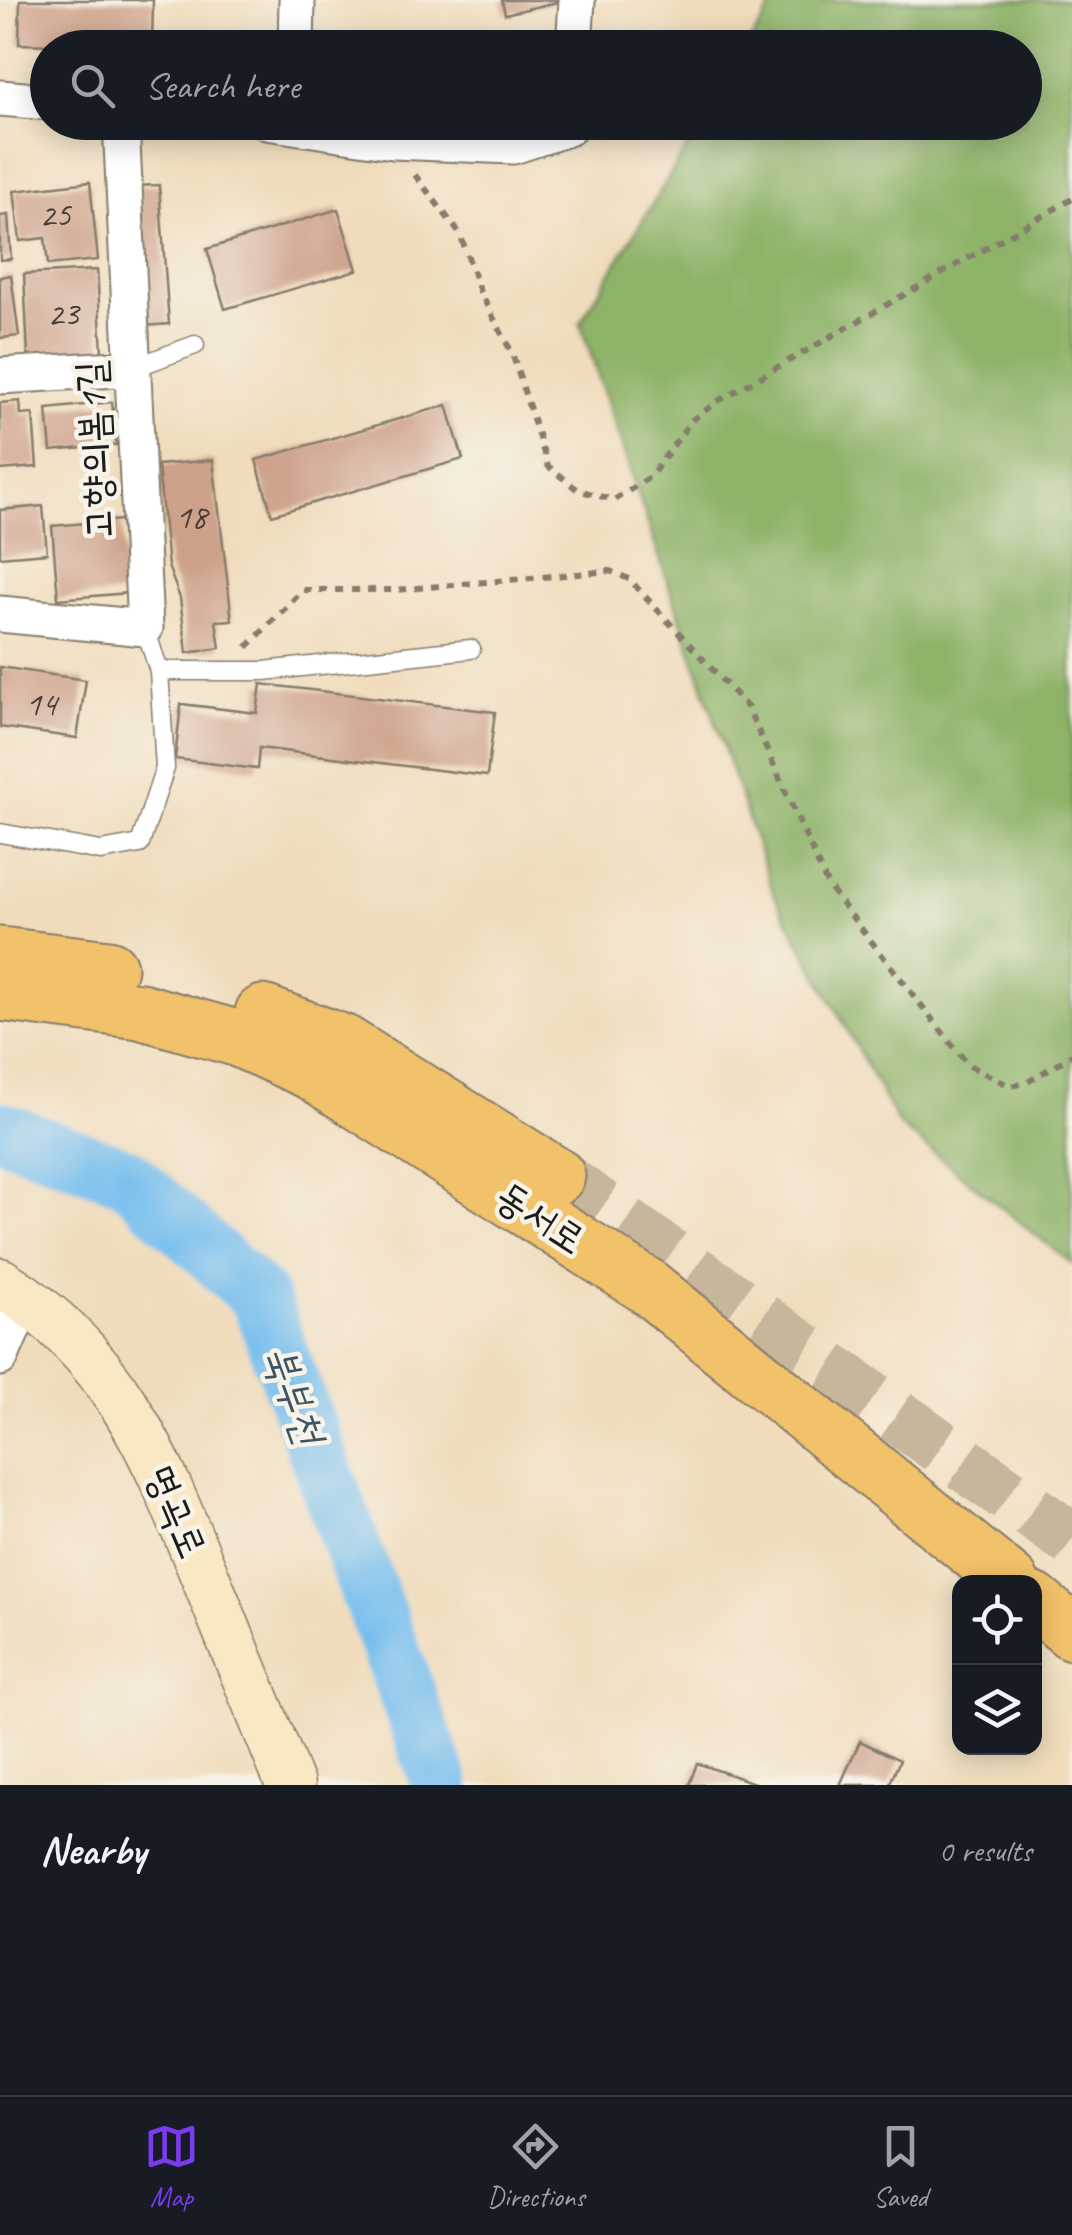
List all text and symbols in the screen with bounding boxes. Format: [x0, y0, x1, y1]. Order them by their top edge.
search box [30, 30, 1042, 140]
icon: search [65, 58, 120, 113]
text: Search here [145, 62, 300, 109]
house number: 25 [39, 192, 73, 237]
house number: 23 [47, 291, 81, 336]
street label: 고향의봄1길 [65, 359, 125, 541]
house number: 18 [175, 494, 210, 539]
house number: 14 [25, 681, 60, 726]
street label: 동서로 [486, 1171, 595, 1265]
water label: 북부천 [251, 1338, 337, 1455]
street label: 명곡로 [134, 1457, 218, 1566]
map controls [952, 1575, 1042, 1755]
button: locate [952, 1575, 1042, 1665]
button: layers [952, 1665, 1042, 1755]
text: Nearby [40, 1824, 146, 1877]
text: 0 results [938, 1830, 1032, 1871]
tab: Map [144, 2119, 199, 2214]
tab: Directions [487, 2119, 585, 2214]
tab: Saved [873, 2119, 928, 2214]

